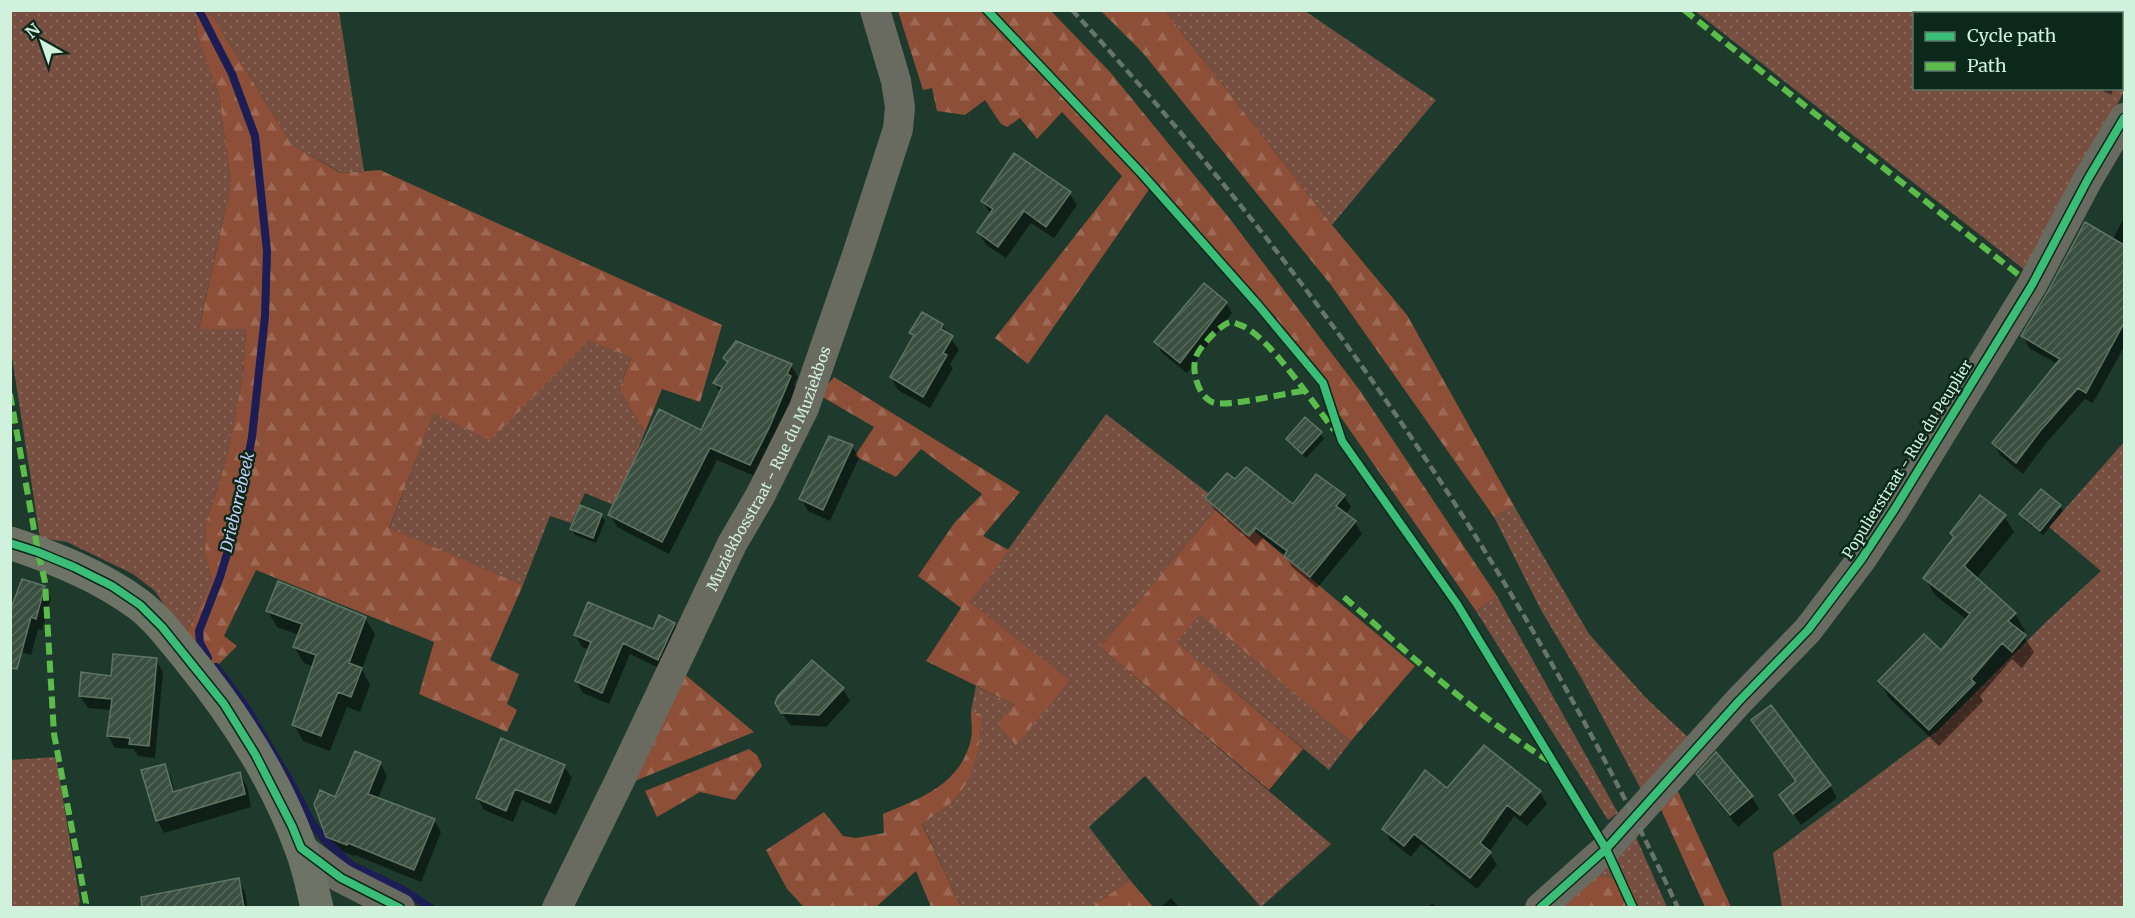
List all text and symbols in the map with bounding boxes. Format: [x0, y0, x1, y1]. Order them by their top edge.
north arrow [12, 12, 72, 72]
legend [1913, 12, 2123, 90]
text: N [21, 19, 44, 42]
text: Cycle path [1967, 24, 2057, 47]
text: Path [1967, 54, 2007, 77]
street label: Muziekbosstraat - Rue du Muziekbos [702, 344, 834, 594]
street label: Populierstraat - Rue du Peuplier [1838, 356, 1976, 562]
water label: Drieborrebeek [216, 450, 258, 555]

